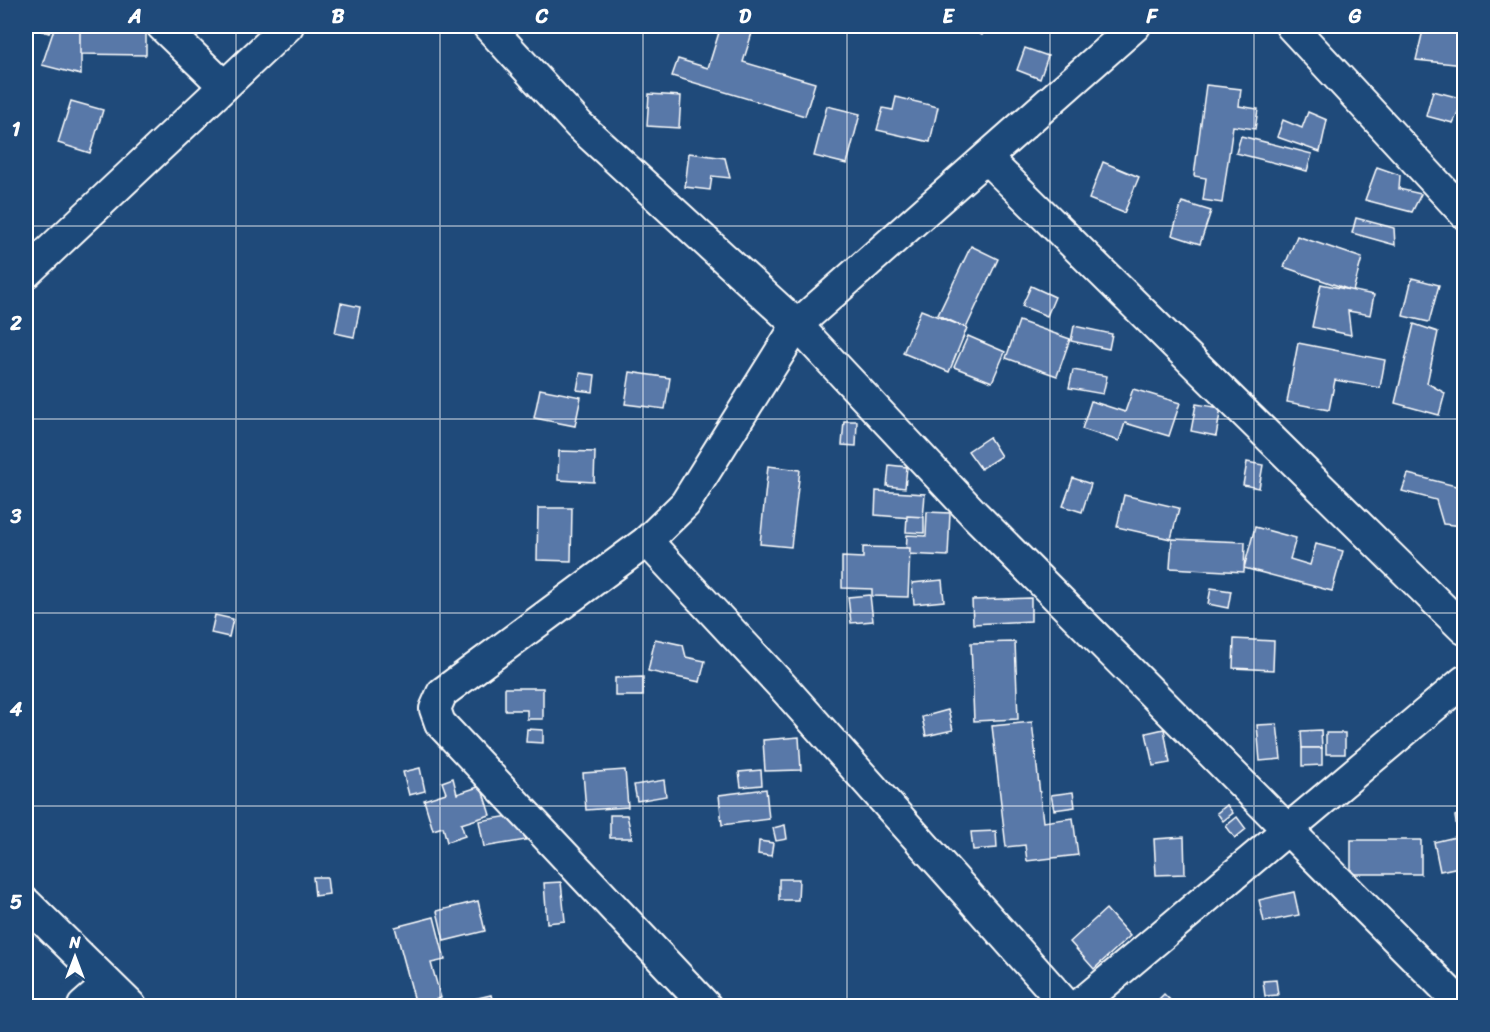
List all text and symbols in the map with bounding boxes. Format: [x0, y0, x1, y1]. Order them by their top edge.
text: A [127, 0, 142, 34]
text: B [332, 0, 345, 34]
text: C [535, 0, 549, 34]
text: D [739, 0, 752, 34]
text: E [942, 0, 955, 34]
text: F [1146, 0, 1159, 34]
text: G [1348, 0, 1362, 34]
text: 1 [12, 112, 21, 147]
text: 2 [9, 306, 22, 341]
text: 3 [10, 499, 22, 534]
text: 4 [9, 692, 23, 727]
text: 5 [10, 885, 22, 920]
north arrow [45, 927, 105, 987]
text: N [68, 928, 81, 957]

